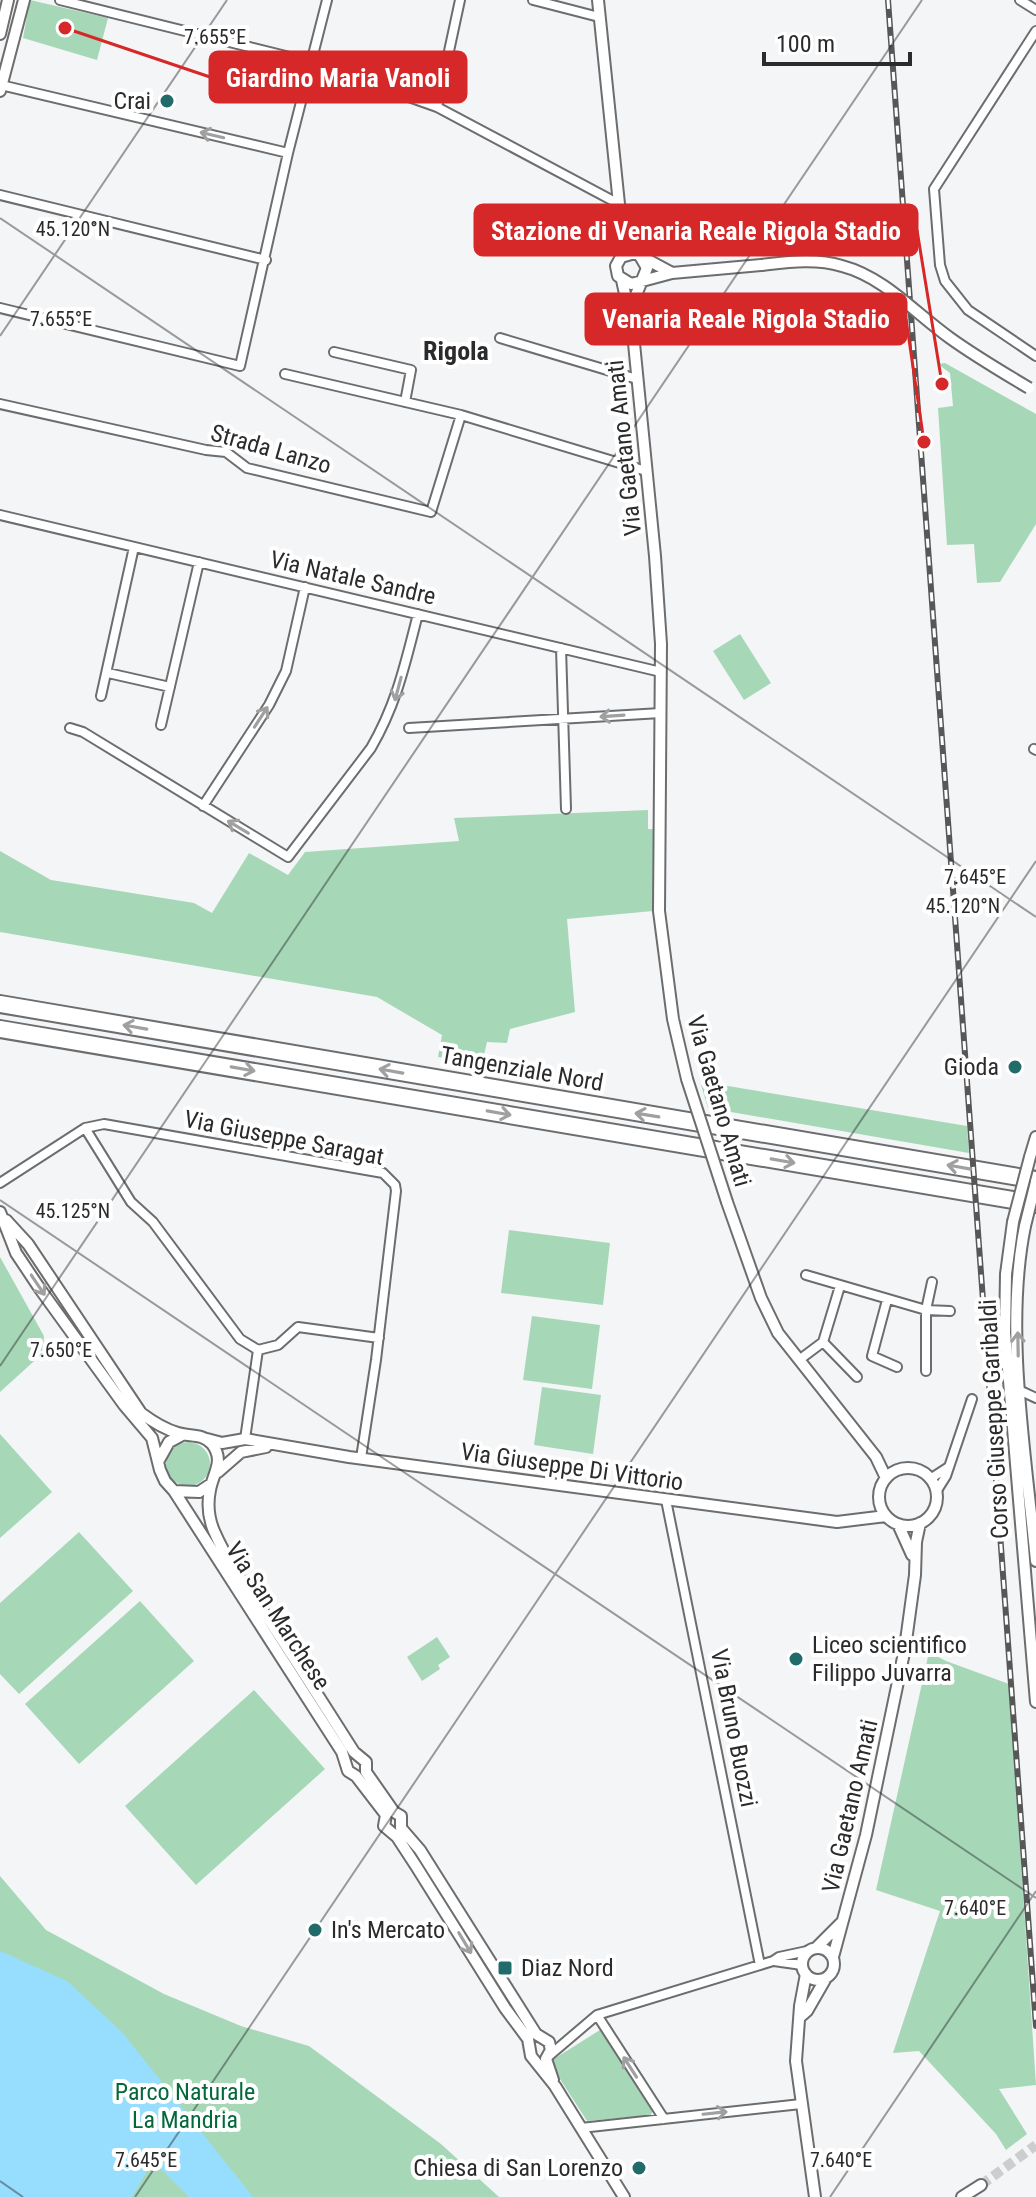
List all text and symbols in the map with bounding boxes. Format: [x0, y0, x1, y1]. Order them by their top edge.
scale bar [764, 16, 910, 66]
text: 7.655°E [184, 25, 246, 49]
text: 100 m [776, 30, 835, 58]
callout: Giardino Maria Vanoli [210, 52, 466, 102]
text: Giardino Maria Vanoli [226, 63, 450, 93]
place label: Crai [114, 87, 151, 115]
marker: Crai [158, 92, 176, 110]
one-way arrow [200, 127, 225, 142]
callout: Stazione di Venaria Reale Rigola Stadio [475, 205, 917, 255]
text: Stazione di Venaria Reale Rigola Stadio [491, 216, 901, 246]
text: 45.120°N [36, 217, 110, 241]
callout: Venaria Reale Rigola Stadio [586, 294, 906, 344]
text: Venaria Reale Rigola Stadio [602, 304, 890, 334]
text: 7.655°E [30, 307, 92, 331]
district label: Rigola [423, 336, 489, 366]
street label: Via Gaetano Amati [601, 359, 647, 537]
street label: Strada Lanzo [208, 418, 334, 480]
street label: Via Natale Sandre [268, 545, 438, 611]
one-way arrow [389, 676, 404, 702]
one-way arrow [254, 706, 270, 729]
one-way arrow [599, 708, 626, 723]
one-way arrow [227, 818, 250, 834]
text: 7.645°E [944, 865, 1006, 889]
text: 45.120°N [926, 894, 1000, 918]
street label: Via Gaetano Amati [681, 1012, 757, 1190]
one-way arrow [123, 1018, 148, 1033]
street label: Tangenziale Nord [438, 1041, 606, 1097]
place label: Gioda [944, 1053, 999, 1081]
marker: Gioda [1006, 1058, 1024, 1076]
one-way arrow [229, 1063, 255, 1078]
one-way arrow [379, 1063, 404, 1078]
street label: Via Giuseppe Saragat [182, 1105, 386, 1171]
one-way arrow [635, 1106, 661, 1121]
one-way arrow [486, 1107, 511, 1122]
one-way arrow [770, 1154, 795, 1169]
one-way arrow [947, 1158, 972, 1173]
text: 45.125°N [36, 1199, 110, 1223]
one-way arrow [30, 1273, 46, 1295]
street label: Corso Giuseppe Garibaldi [974, 1298, 1014, 1540]
one-way arrow [1010, 1331, 1026, 1358]
text: 7.650°E [30, 1338, 92, 1362]
street label: Via Giuseppe Di Vittorio [459, 1438, 685, 1496]
street label: Via San Marchese [220, 1537, 336, 1695]
place label: Liceo scientifico Filippo Juvarra [812, 1631, 967, 1687]
street label: Via Bruno Buozzi [705, 1647, 763, 1809]
marker: Liceo scientifico Filippo Juvarra [787, 1650, 805, 1668]
street label: Via Gaetano Amati [816, 1717, 884, 1895]
text: 7.640°E [944, 1896, 1006, 1920]
place label: In's Mercato [331, 1916, 445, 1944]
marker: In's Mercato [306, 1921, 324, 1939]
one-way arrow [457, 1931, 473, 1954]
place label: Diaz Nord [521, 1954, 614, 1982]
marker: Diaz Nord [496, 1959, 514, 1977]
one-way arrow [622, 2056, 638, 2079]
park label: Parco Naturale La Mandria [115, 2078, 255, 2134]
one-way arrow [701, 2106, 727, 2121]
text: 7.645°E [115, 2148, 177, 2172]
text: 7.640°E [810, 2148, 872, 2172]
place label: Chiesa di San Lorenzo [413, 2154, 623, 2182]
marker: Chiesa di San Lorenzo [630, 2159, 648, 2177]

